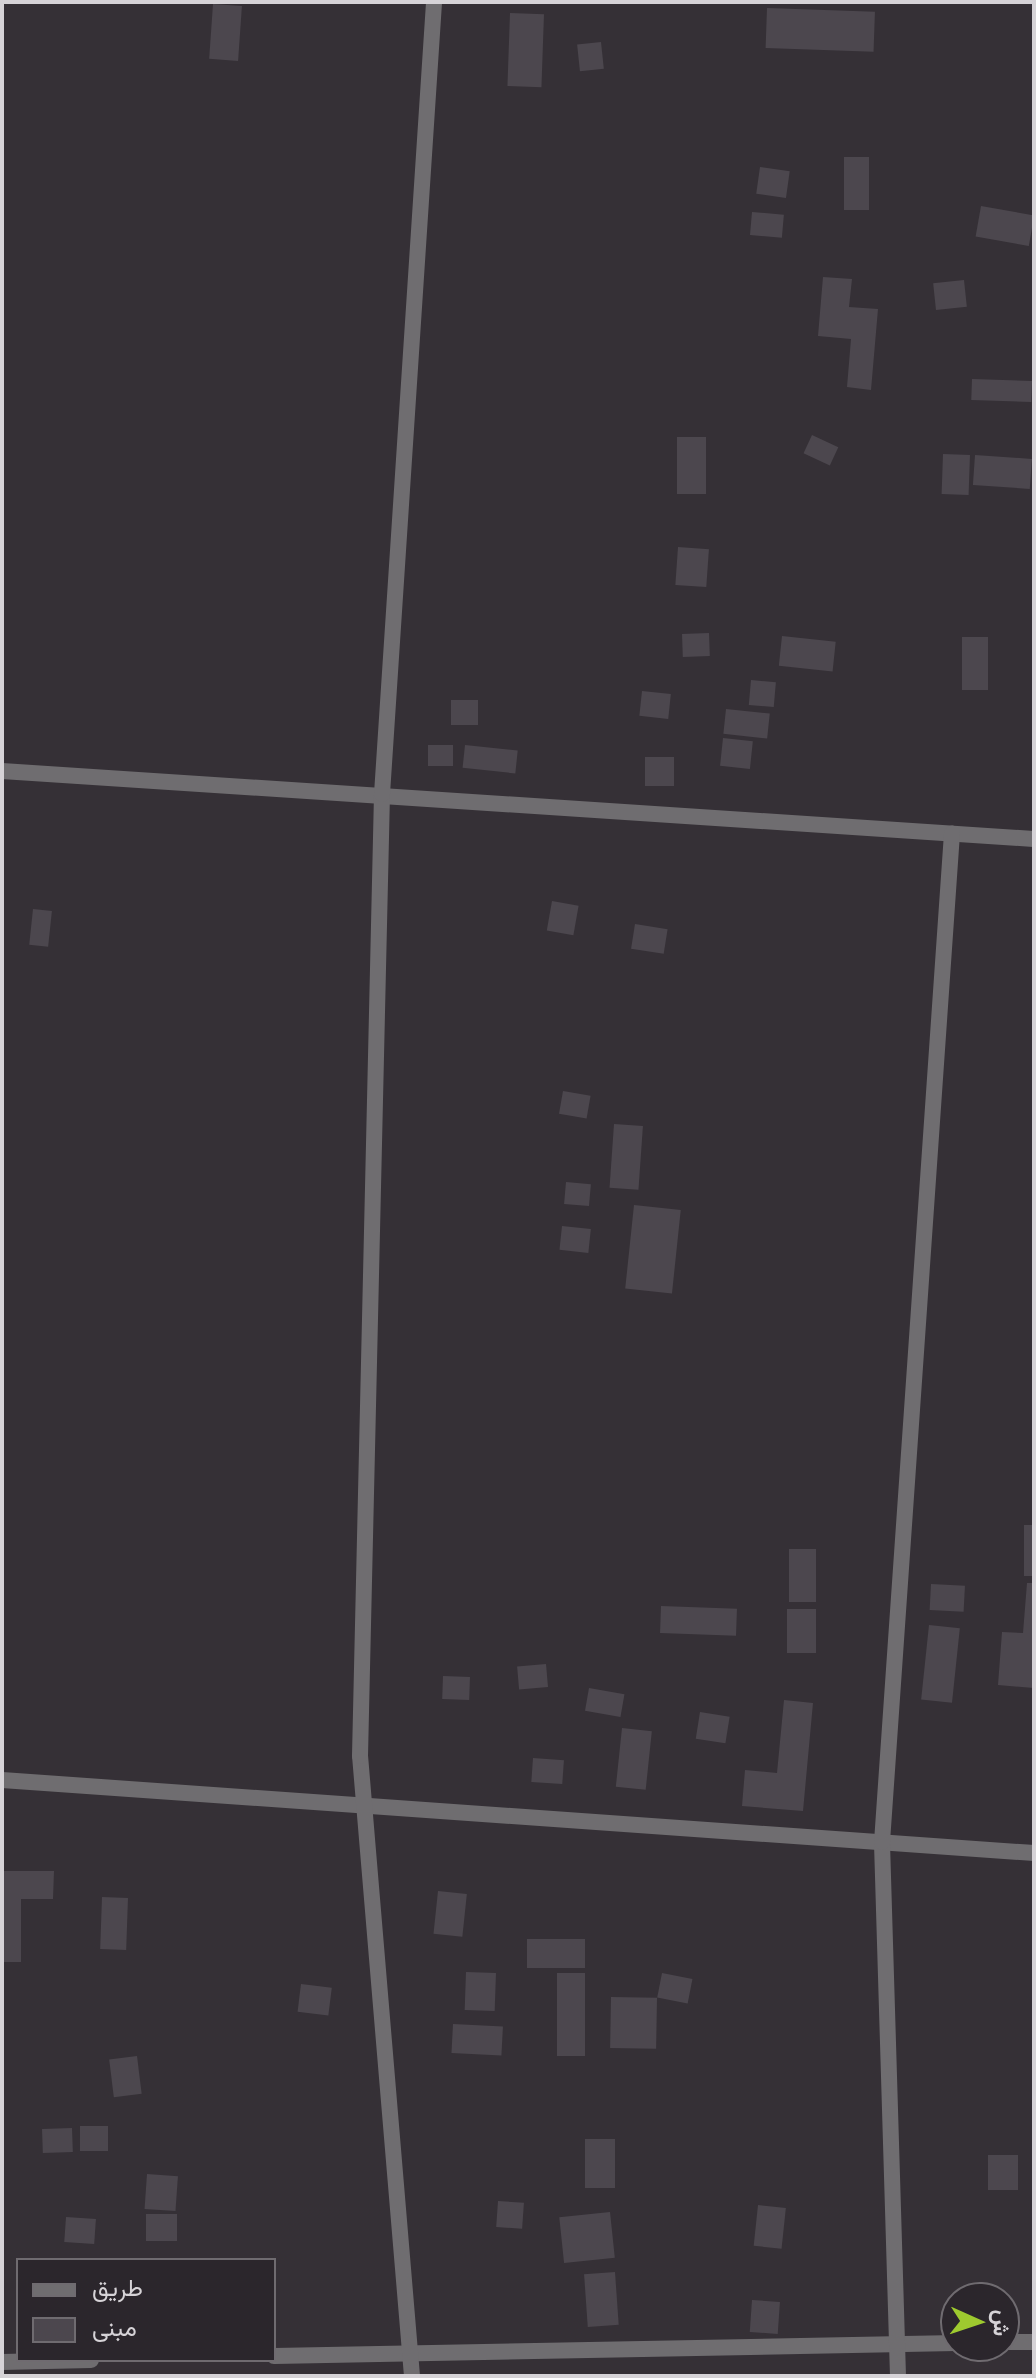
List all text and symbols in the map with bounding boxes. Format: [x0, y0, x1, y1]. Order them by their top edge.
legend [16, 2258, 276, 2362]
text: طريق [92, 2272, 143, 2303]
north arrow [940, 2282, 1020, 2362]
text: ش [987, 2309, 1017, 2337]
text: مبنى [92, 2312, 137, 2343]

